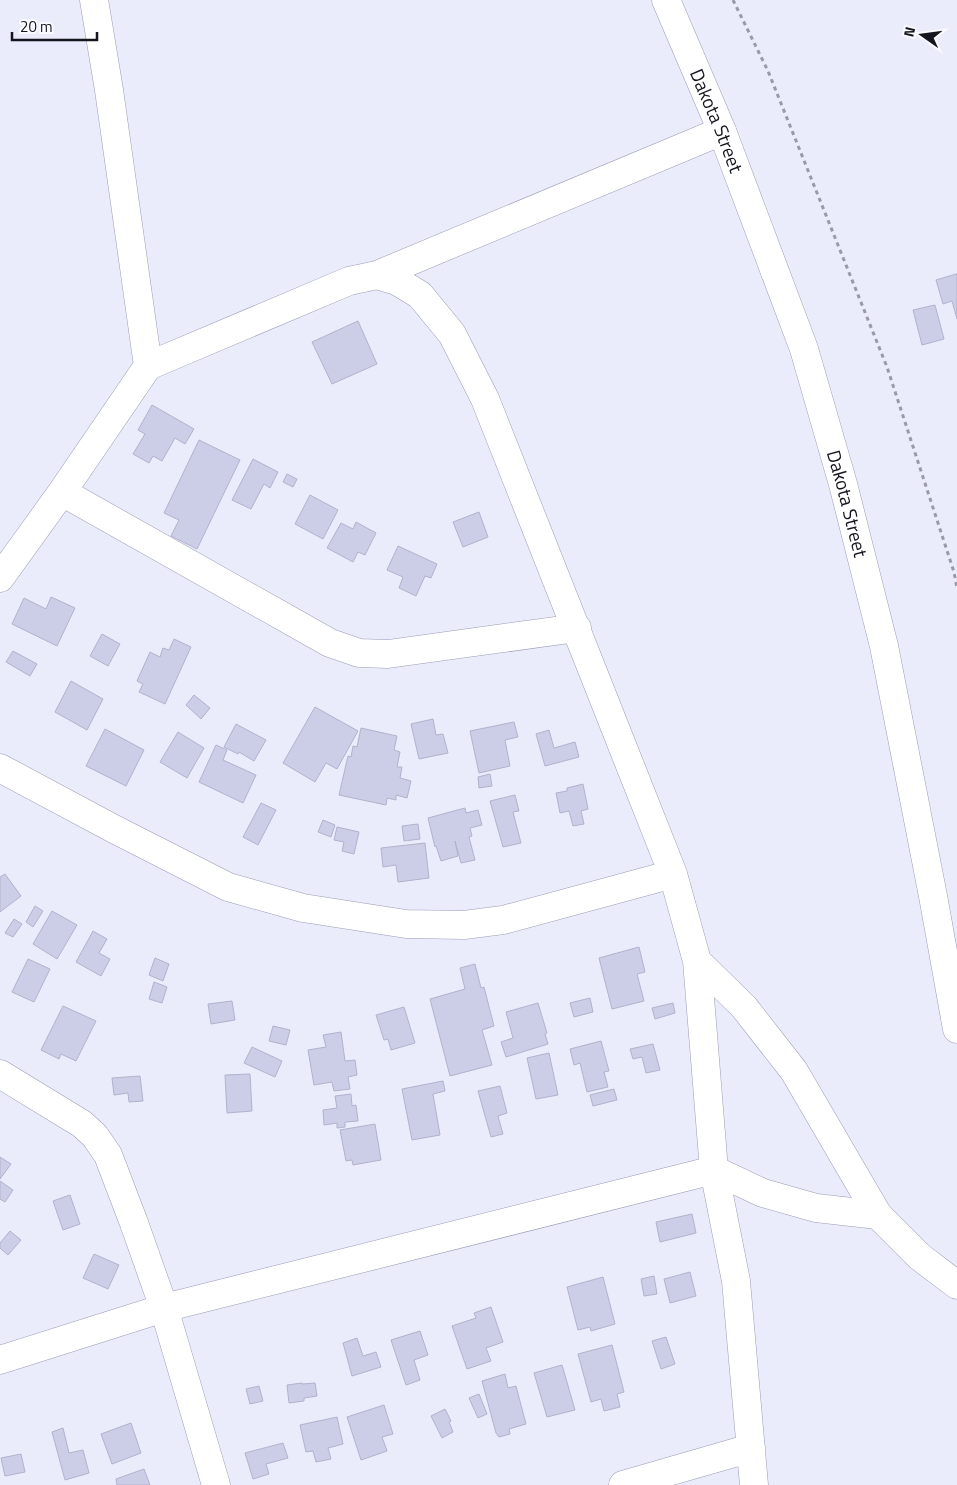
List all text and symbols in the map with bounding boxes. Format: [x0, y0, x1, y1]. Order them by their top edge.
scale bar [12, 10, 98, 42]
north arrow [897, 10, 947, 60]
text: 20 m [20, 15, 53, 38]
text: N [898, 24, 920, 39]
street label: Dakota Street [683, 64, 751, 177]
street label: Dakota Street [820, 446, 876, 561]

